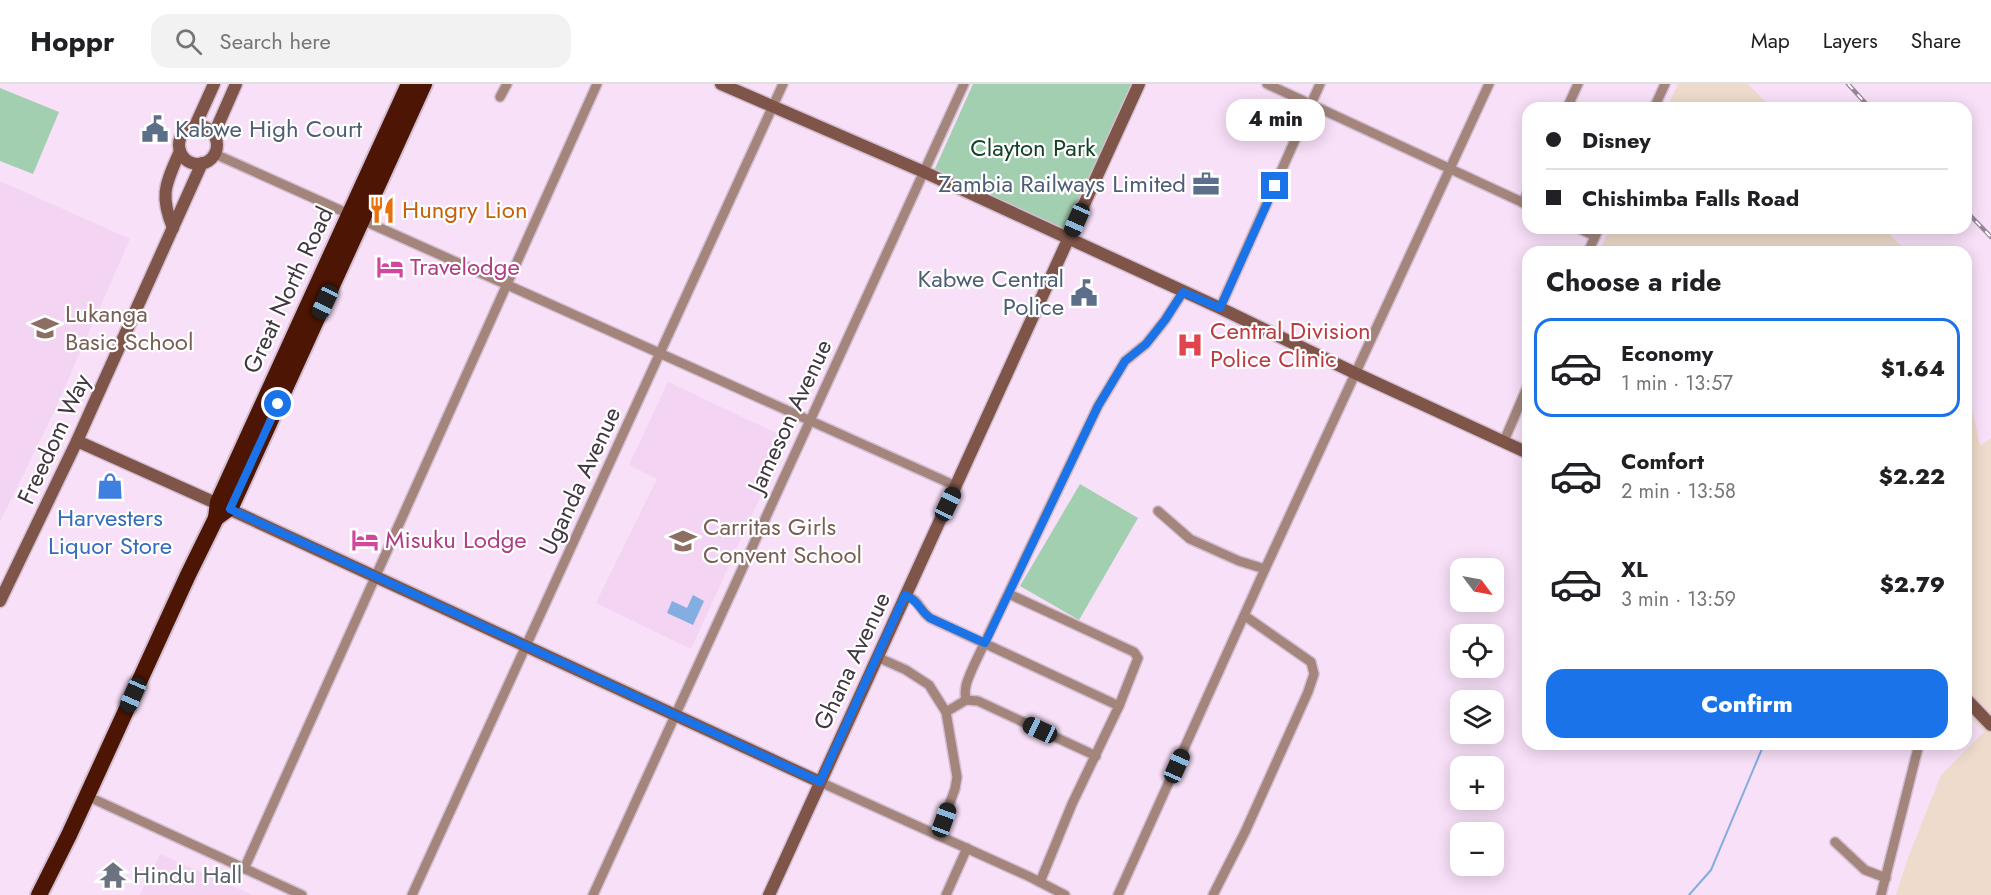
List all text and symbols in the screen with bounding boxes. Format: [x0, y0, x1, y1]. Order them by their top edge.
search box [151, 14, 571, 68]
text: Hoppr [30, 21, 115, 62]
icon: search [172, 25, 205, 58]
text: Search here [220, 25, 331, 57]
text: Map [1751, 26, 1790, 56]
text: Layers [1823, 26, 1878, 56]
text: Share [1911, 26, 1961, 56]
callout: 4 min [1226, 99, 1324, 141]
text: 4 min [1248, 105, 1303, 134]
place label: Kabwe High Court [175, 111, 362, 146]
public building icon: Kabwe High Court [140, 114, 170, 144]
text: Disney [1582, 124, 1651, 156]
park label: Clayton Park [970, 130, 1096, 165]
place label: Zambia Railways Limited [938, 166, 1186, 201]
office icon: Zambia Railways Limited [1191, 169, 1221, 199]
route end [1261, 172, 1288, 199]
text: Chishimba Falls Road [1582, 182, 1799, 214]
place label: Hungry Lion [402, 192, 528, 227]
restaurant icon: Hungry Lion [367, 195, 397, 225]
car [1061, 200, 1093, 240]
street label: Great North Road [234, 201, 342, 379]
place label: Travelodge [410, 249, 520, 284]
hotel icon: Travelodge [375, 252, 405, 282]
place label: Kabwe Central Police [918, 261, 1064, 324]
text: Choose a ride [1546, 262, 1721, 301]
public building icon: Kabwe Central Police [1069, 278, 1099, 308]
car [309, 282, 341, 322]
place label: Lukanga Basic School [65, 296, 193, 359]
school or university icon: Lukanga Basic School [30, 313, 60, 343]
place label: Central Division Police Clinic [1210, 313, 1371, 376]
hospital icon: Central Division Police Clinic [1175, 330, 1205, 360]
street label: Jameson Avenue [737, 333, 840, 501]
text: Economy [1621, 337, 1713, 369]
icon: car [1549, 341, 1603, 395]
text: $1.64 [1881, 352, 1945, 384]
street label: Freedom Way [8, 367, 99, 510]
text: 1 min · 13:57 [1621, 369, 1733, 398]
route start [264, 390, 291, 417]
street label: Uganda Avenue [530, 401, 629, 561]
text: Comfort [1621, 445, 1704, 477]
icon: car [1549, 449, 1603, 503]
text: $2.22 [1879, 460, 1945, 492]
shop icon: Harvesters Liquor Store [95, 471, 125, 501]
text: 2 min · 13:58 [1621, 477, 1736, 506]
car [932, 484, 964, 524]
place label: Harvesters Liquor Store [48, 500, 172, 563]
place label: Carritas Girls Convent School [703, 509, 862, 572]
place label: Misuku Lodge [385, 522, 527, 557]
hotel icon: Misuku Lodge [350, 525, 380, 555]
school or university icon: Carritas Girls Convent School [668, 526, 698, 556]
text: XL [1621, 553, 1648, 585]
icon: car [1549, 557, 1603, 611]
north arrow [1450, 558, 1504, 612]
map controls [1450, 558, 1504, 876]
text: $2.79 [1880, 568, 1945, 600]
text: 3 min · 13:59 [1621, 585, 1736, 614]
street label: Ghana Avenue [804, 586, 899, 736]
button: locate [1450, 624, 1504, 678]
button: Confirm [1546, 669, 1948, 738]
car [117, 675, 149, 715]
button: layers [1450, 690, 1504, 744]
car [1020, 714, 1060, 746]
car [1161, 746, 1193, 786]
button: + [1450, 756, 1504, 810]
car [929, 800, 959, 840]
button: − [1450, 822, 1504, 876]
place label: Hindu Hall [133, 857, 242, 892]
temple icon: Hindu Hall [98, 860, 128, 890]

